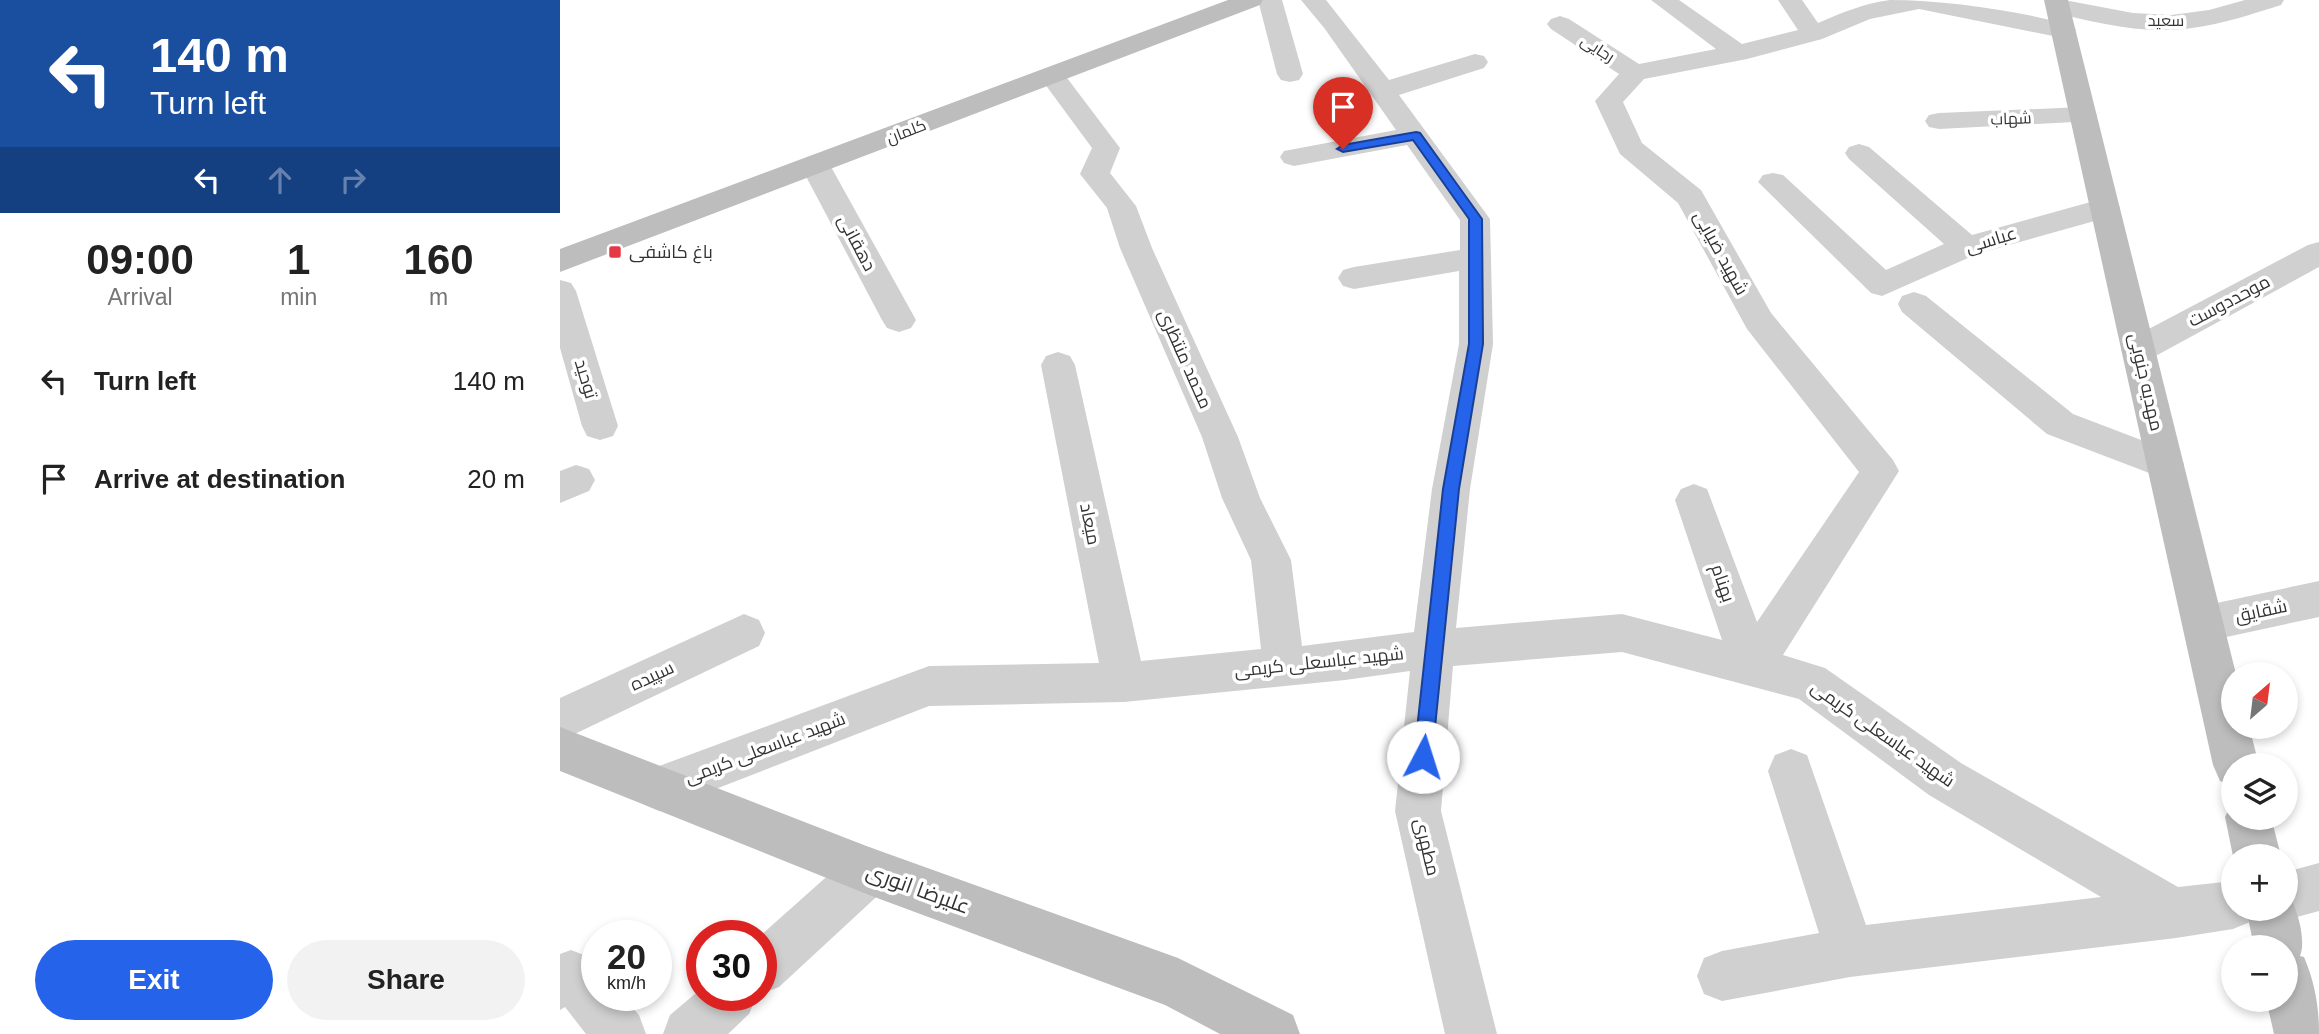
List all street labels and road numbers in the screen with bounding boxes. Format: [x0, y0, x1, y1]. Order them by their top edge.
street label: سعید [2148, 12, 2184, 30]
street label: رجایی [1577, 31, 1618, 67]
street label: شهاب [1990, 109, 2032, 130]
street label: کلمان [884, 116, 929, 149]
street label: شهید ضیایی [1689, 208, 1752, 299]
street label: دهقانی [833, 212, 880, 275]
street label: عباسی [1963, 223, 2019, 258]
street label: موحددوست [2185, 271, 2274, 332]
street label: محمد منتظری [1153, 306, 1216, 412]
street label: مهدیه جنوبی [2124, 331, 2167, 433]
street label: توحید [570, 357, 601, 402]
street label: میعاد [1076, 501, 1104, 547]
street label: بهنام [1705, 562, 1739, 605]
street label: شقایق [2233, 596, 2289, 628]
street label: شهید عباسعلی کریمی [1233, 643, 1405, 682]
street label: سپیده [627, 657, 677, 696]
street label: شهید عباسعلی کریمی [1807, 677, 1958, 792]
street label: شهید عباسعلی کریمی [682, 708, 848, 789]
street label: مطهری [1410, 816, 1443, 878]
street label: علیرضا انوری [863, 859, 973, 920]

